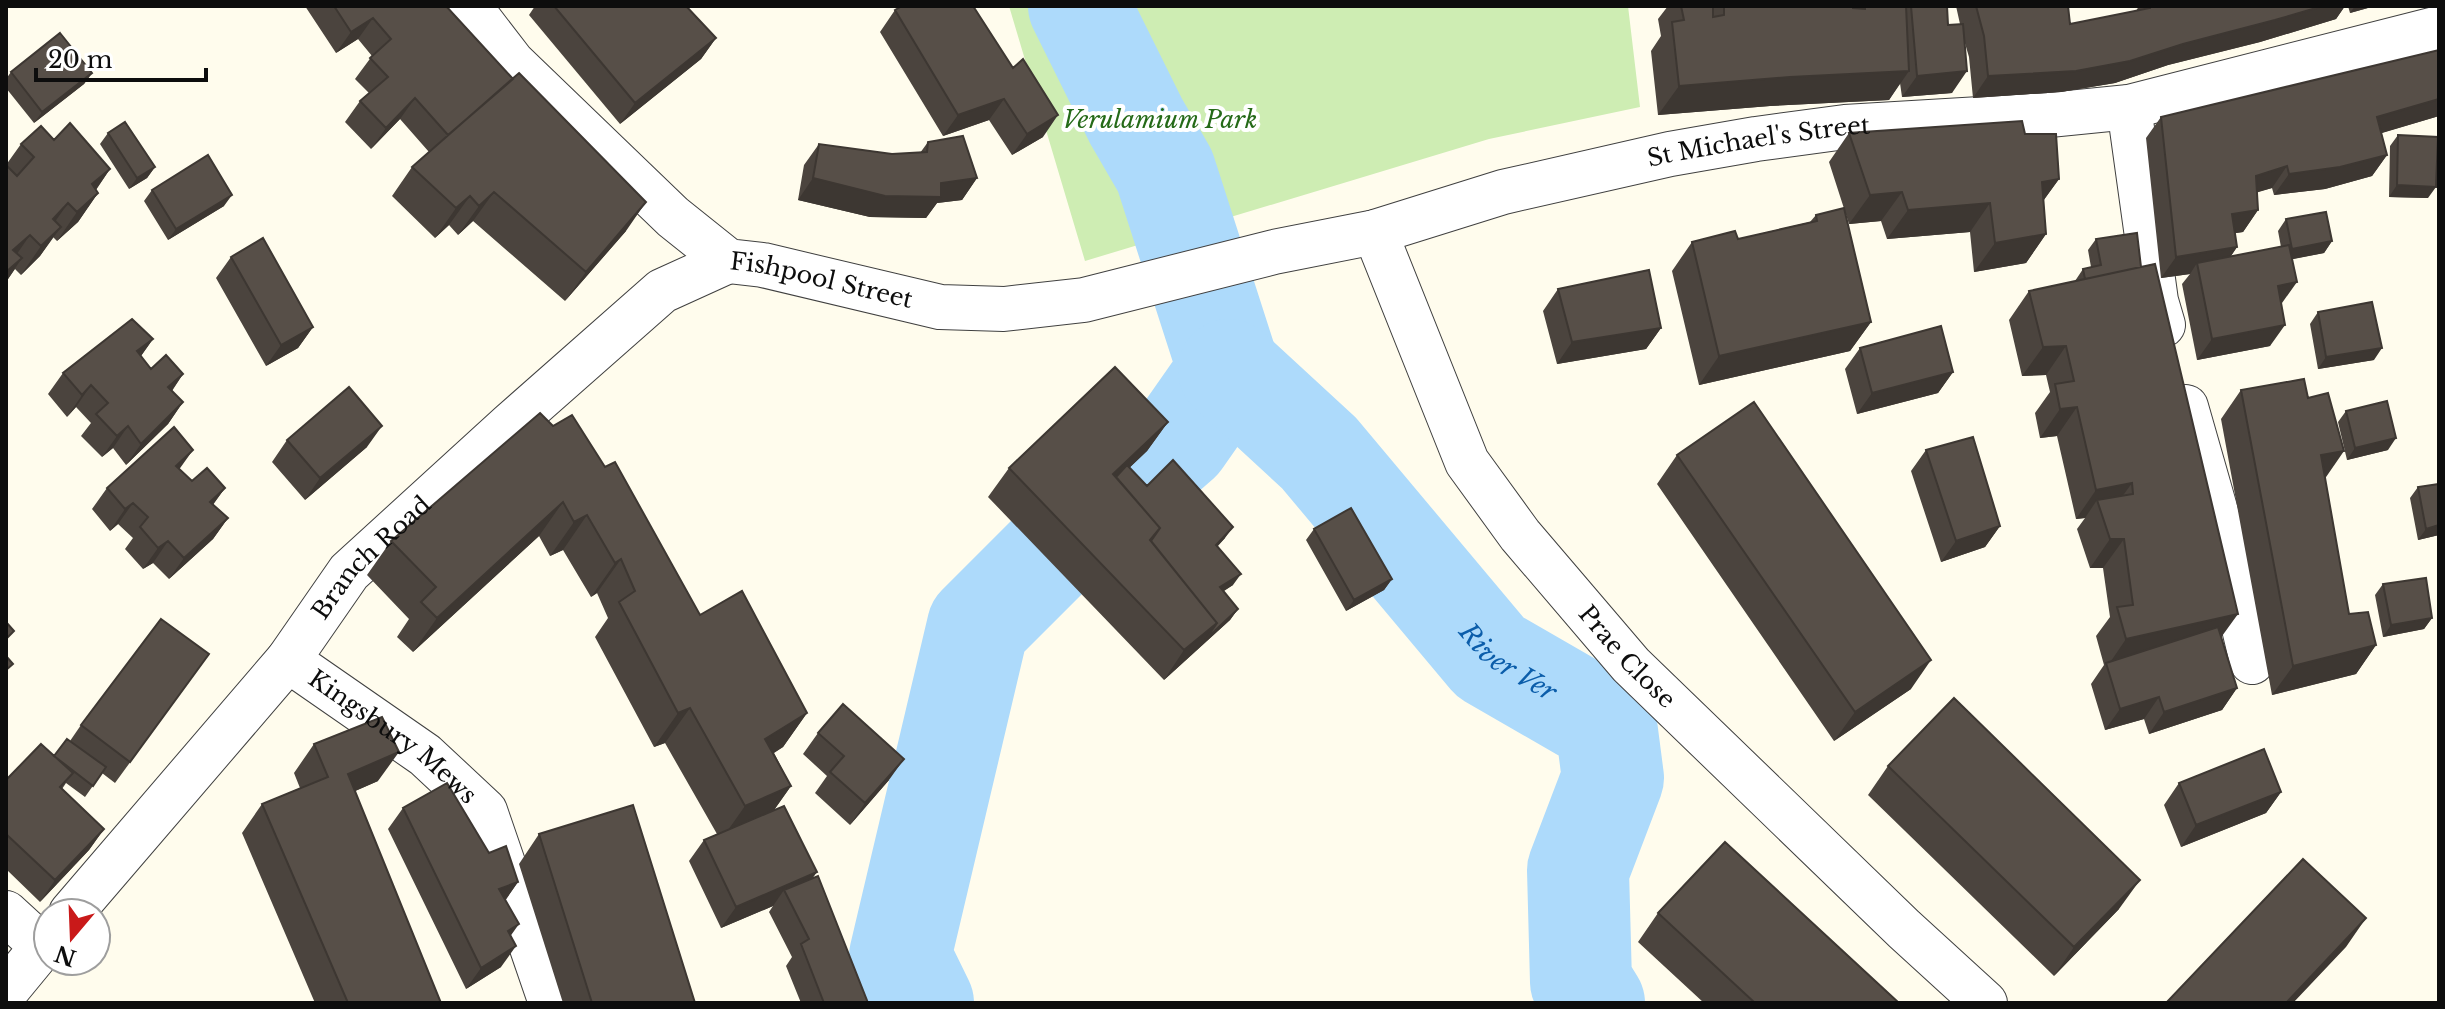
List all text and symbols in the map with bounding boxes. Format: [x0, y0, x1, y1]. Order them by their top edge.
scale bar [36, 32, 206, 82]
text: 20 m [48, 45, 113, 74]
park label: Verulamium Park [1063, 105, 1257, 134]
street label: St Michael's Street [1644, 111, 1871, 173]
street label: Fishpool Street [729, 246, 916, 314]
street label: Branch Road [306, 490, 436, 625]
street label: Prae Close [1573, 599, 1682, 714]
water label: River Ver [1452, 616, 1563, 708]
street label: Kingsbury Mews [303, 664, 483, 810]
north arrow [32, 897, 112, 977]
text: N [51, 939, 80, 972]

